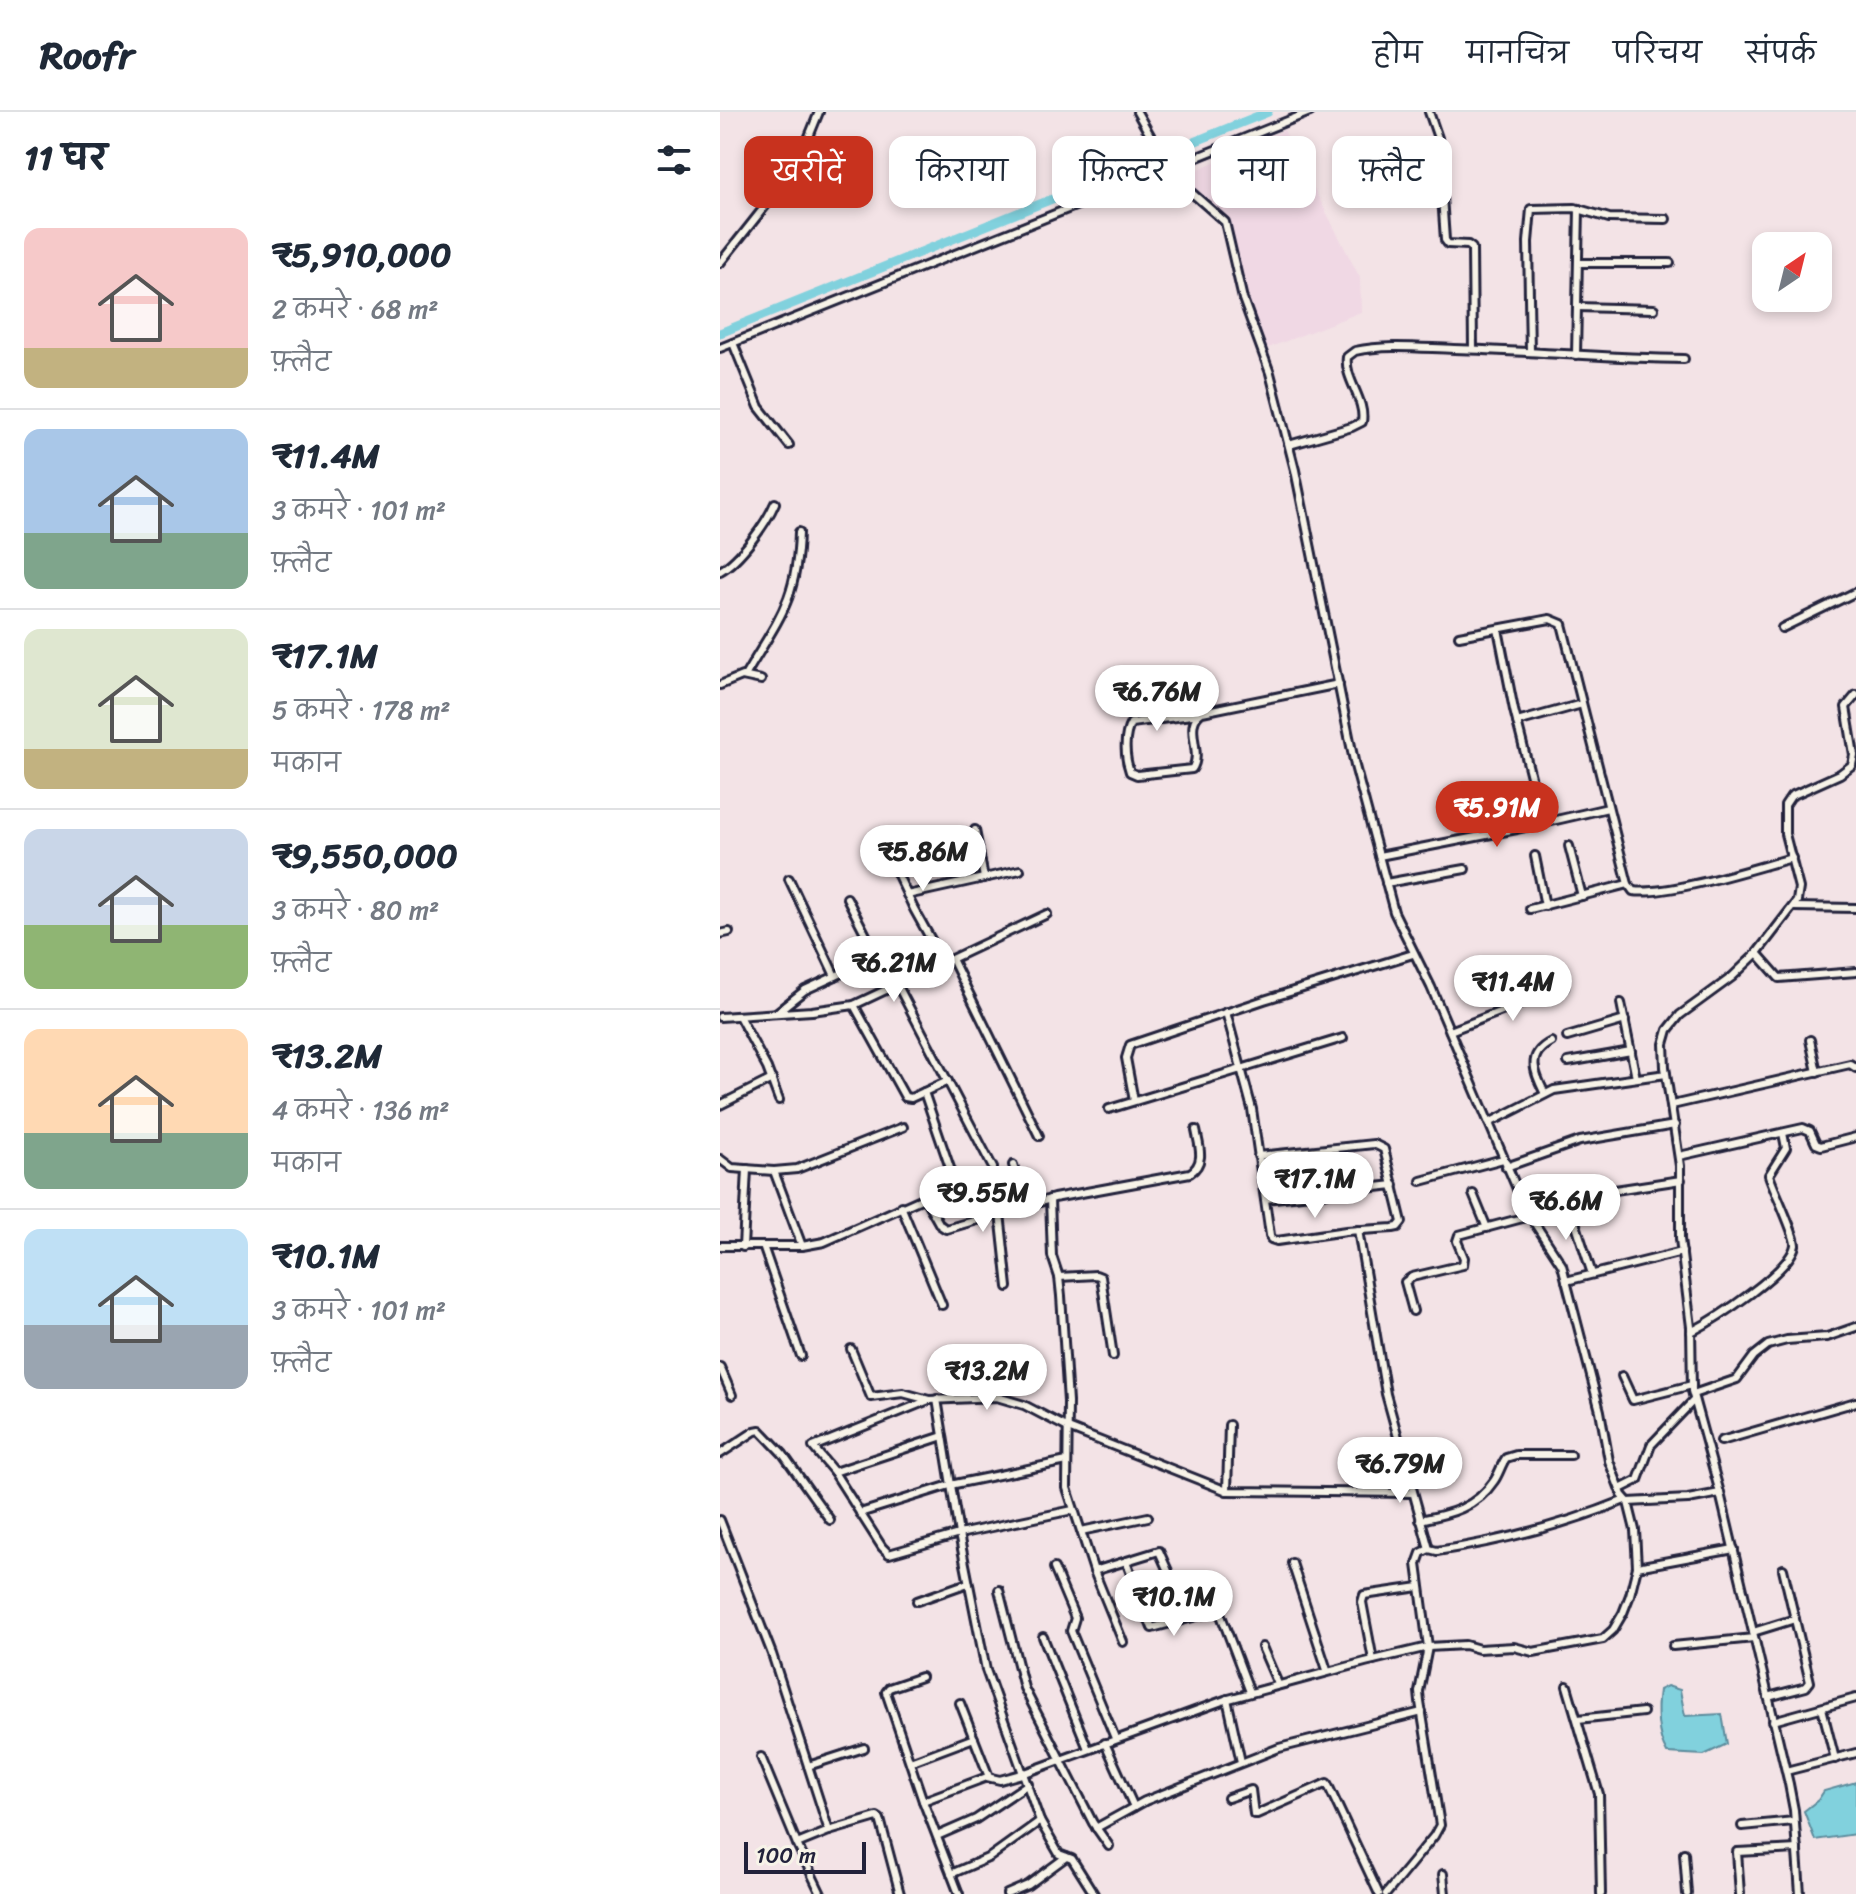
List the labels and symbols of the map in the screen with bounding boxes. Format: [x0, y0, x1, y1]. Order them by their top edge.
north arrow [1752, 232, 1832, 312]
pin: ₹6.76M [1092, 665, 1222, 733]
pin: ₹5.91M [1432, 781, 1562, 849]
pin: ₹5.86M [858, 825, 988, 893]
pin: ₹6.21M [829, 936, 959, 1004]
pin: ₹11.4M [1448, 955, 1578, 1023]
pin: ₹17.1M [1250, 1152, 1380, 1220]
pin: ₹9.55M [918, 1166, 1048, 1234]
pin: ₹6.6M [1510, 1174, 1622, 1242]
pin: ₹13.2M [922, 1344, 1052, 1412]
pin: ₹6.79M [1335, 1437, 1465, 1505]
pin: ₹10.1M [1109, 1570, 1239, 1638]
scale bar [744, 1838, 866, 1874]

